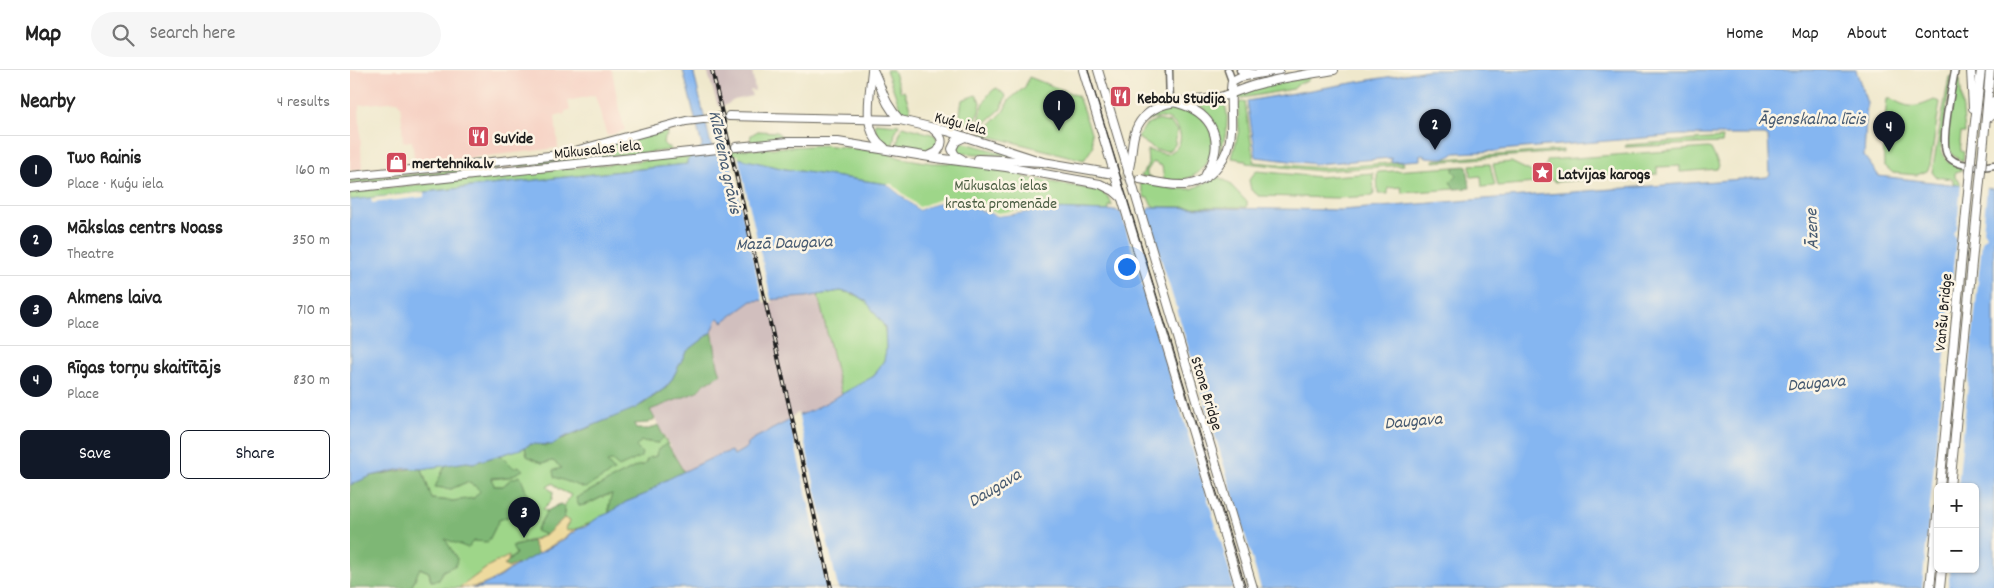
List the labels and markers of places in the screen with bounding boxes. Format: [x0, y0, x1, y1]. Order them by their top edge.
restaurant icon: Kebabu Studija [1109, 85, 1133, 109]
place label: Kebabu Studija [1137, 88, 1227, 111]
pin: 1 [1043, 90, 1075, 131]
pin: 2 [1419, 109, 1451, 150]
pin: 4 [1873, 111, 1905, 152]
restaurant icon: SuVide [466, 125, 490, 149]
place label: SuVide [494, 128, 533, 151]
shop icon: mertehnika.lv [384, 150, 408, 174]
place label: mertehnika.lv [412, 153, 494, 176]
place icon: Latvijas karogs [1530, 161, 1554, 185]
place label: Latvijas karogs [1558, 164, 1651, 187]
pin: 3 [508, 497, 540, 538]

